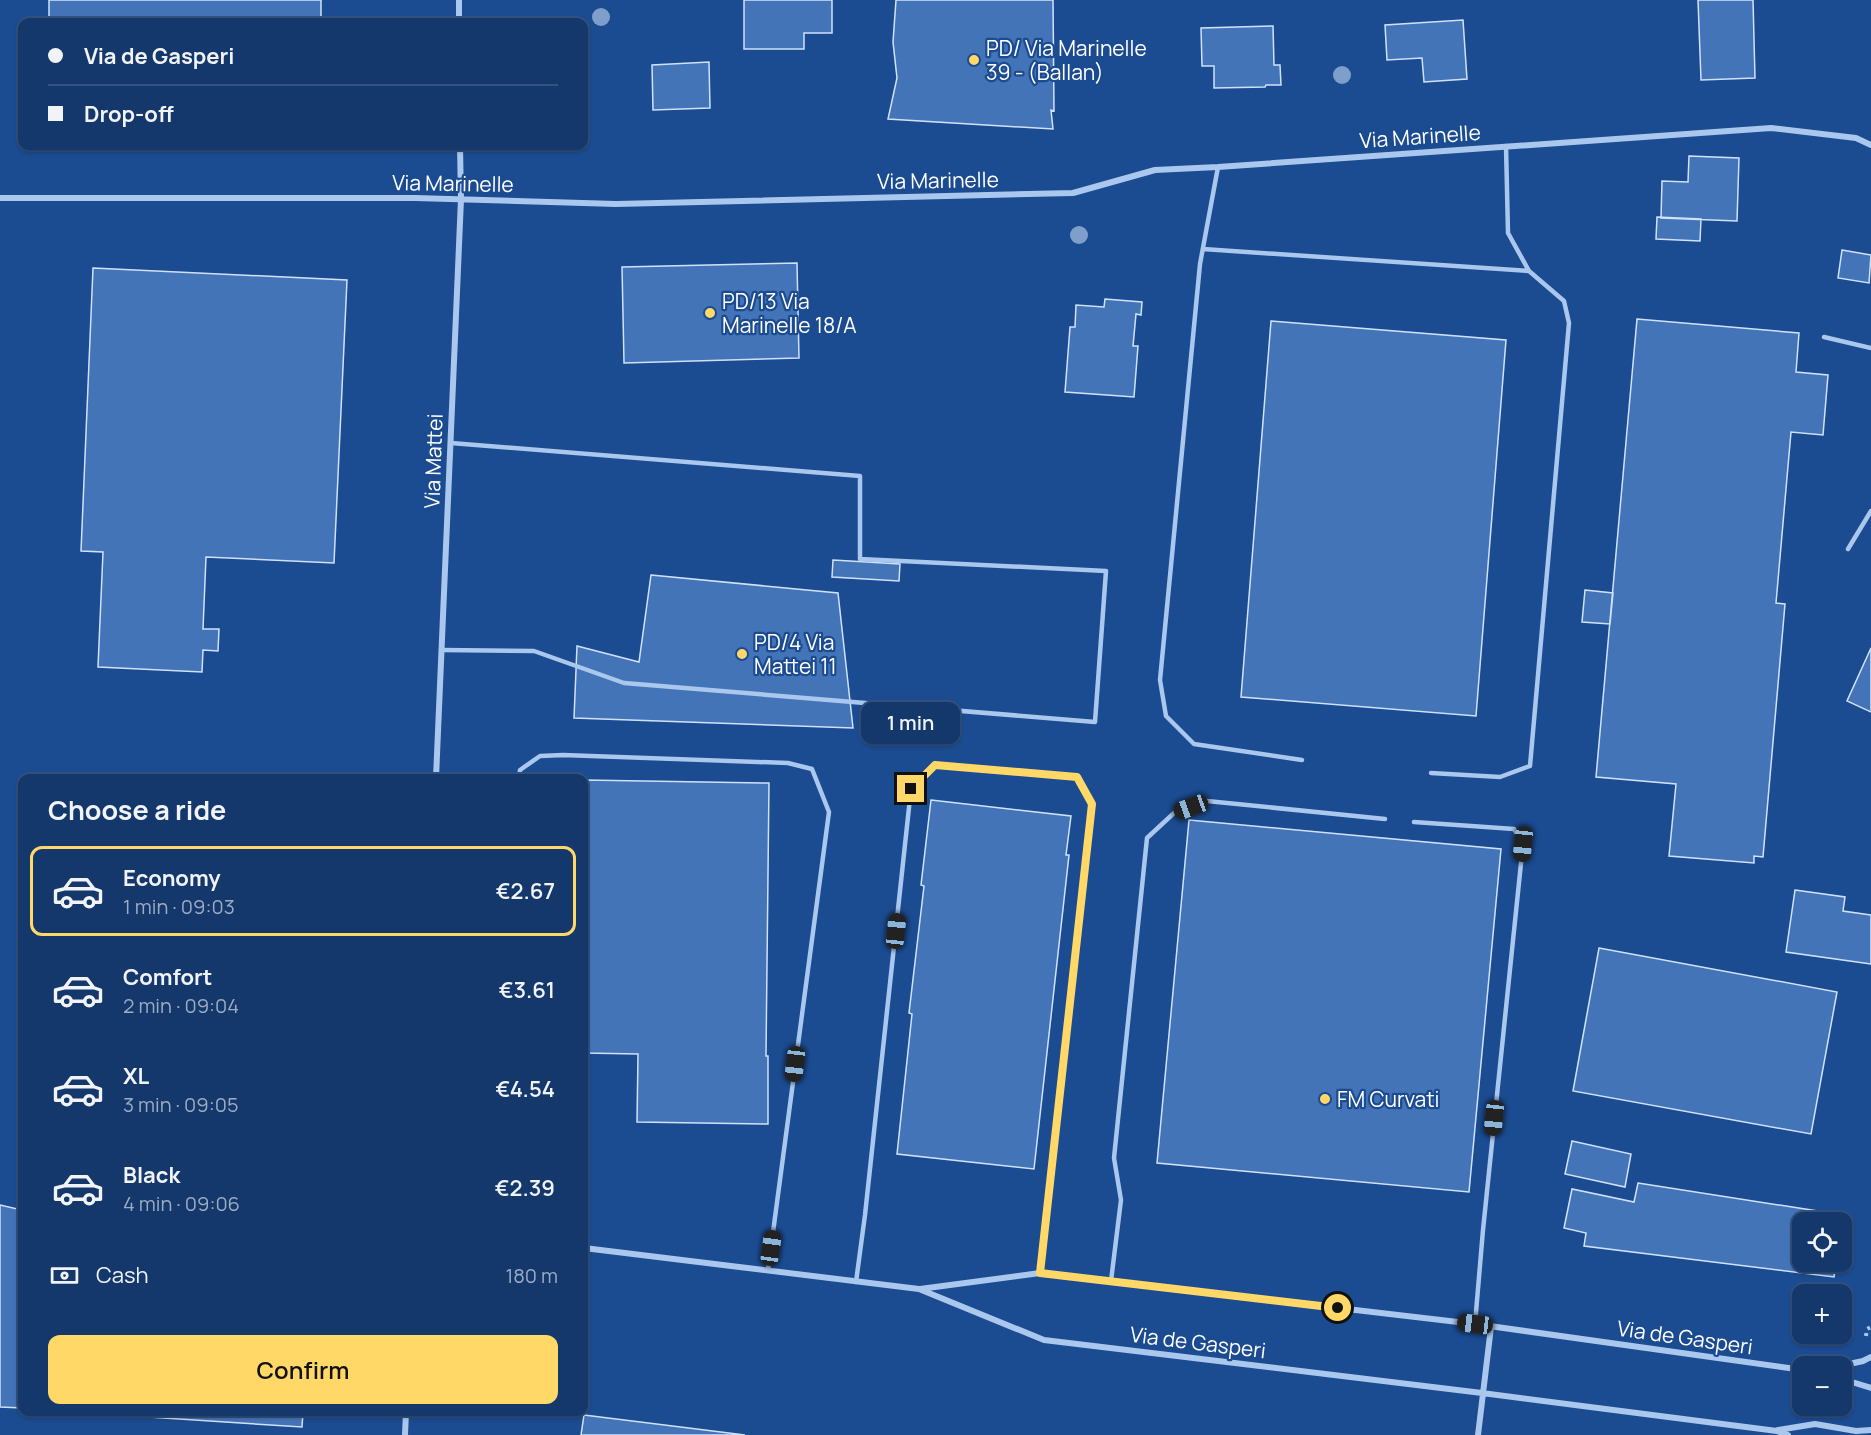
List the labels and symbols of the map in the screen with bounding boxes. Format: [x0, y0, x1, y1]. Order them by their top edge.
place label: PD/ Via Marinelle 39 - (Ballan) [986, 34, 1147, 86]
marker: PD/ Via Marinelle 39 - (Ballan) [967, 53, 981, 67]
street label: Via Marinelle [1358, 118, 1482, 154]
street label: Via Marinelle [877, 165, 999, 195]
street label: Via Marinelle [392, 168, 514, 198]
place label: PD/13 Via Marinelle 18/A [722, 287, 857, 339]
marker: PD/13 Via Marinelle 18/A [703, 306, 717, 320]
street label: Via Mattei [417, 413, 449, 509]
place label: PD/4 Via Mattei 11 [754, 628, 837, 680]
marker: PD/4 Via Mattei 11 [735, 647, 749, 661]
callout: 1 min [862, 702, 960, 744]
route end [897, 775, 924, 802]
car [1171, 792, 1211, 822]
car [1512, 825, 1534, 863]
car [885, 912, 907, 950]
car [784, 1045, 806, 1083]
place label: FM Curvati [1337, 1085, 1440, 1113]
marker: FM Curvati [1318, 1092, 1332, 1106]
car [1483, 1099, 1505, 1137]
car [760, 1229, 782, 1267]
route start [1324, 1294, 1351, 1321]
car [1456, 1313, 1494, 1335]
street label: Via de Gasperi [1615, 1314, 1755, 1360]
street label: Via de Gasperi [1128, 1320, 1268, 1364]

